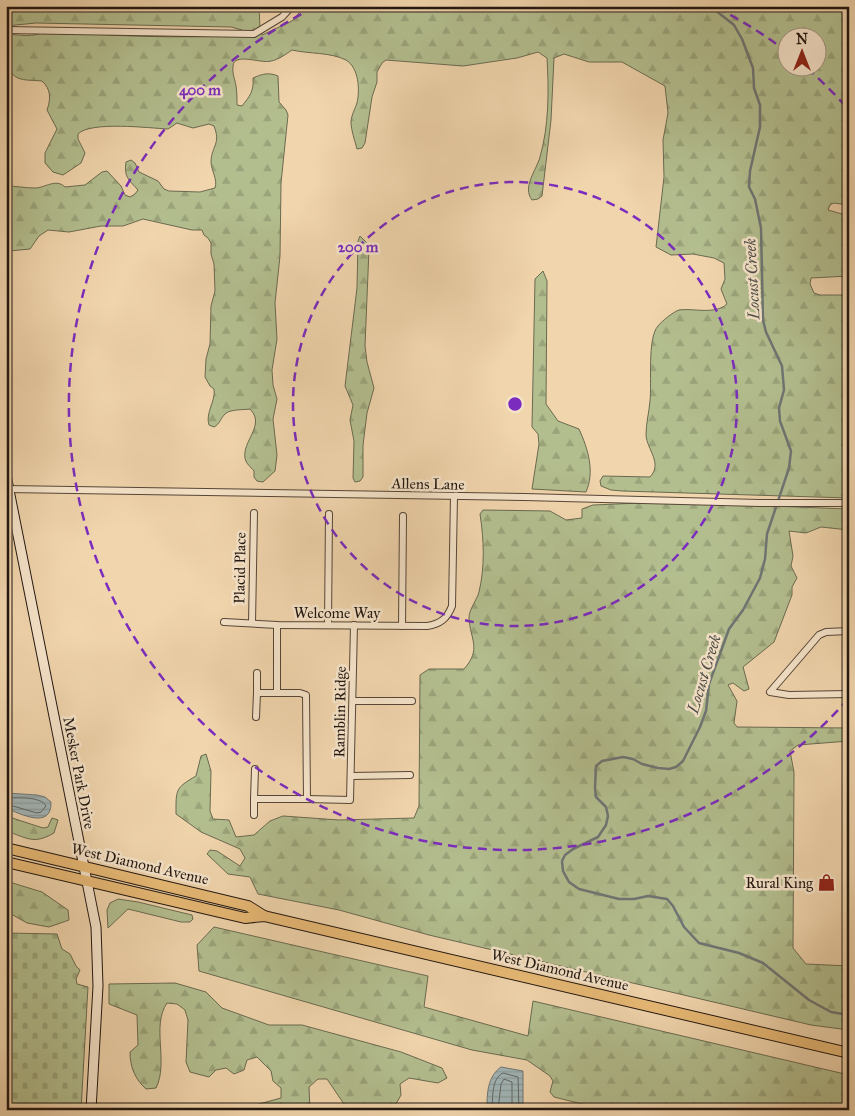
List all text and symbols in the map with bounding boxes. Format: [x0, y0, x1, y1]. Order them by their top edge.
north arrow [778, 28, 828, 78]
text: N [796, 31, 808, 48]
text: 400 m [179, 81, 221, 100]
text: 200 m [338, 238, 379, 256]
water label: Locust Creek [740, 238, 764, 321]
centre of rings [506, 395, 524, 413]
street label: Allens Lane [390, 474, 465, 494]
street label: Placid Place [230, 532, 250, 604]
street label: Welcome Way [294, 604, 381, 622]
water label: Locust Creek [683, 632, 725, 717]
street label: Ramblin Ridge [330, 666, 350, 758]
street label: Mesker Park Drive [59, 715, 99, 831]
street label: West Diamond Avenue [70, 839, 210, 889]
shop icon: Rural King [817, 873, 837, 893]
place label: Rural King [745, 874, 814, 892]
street label: West Diamond Avenue [490, 945, 630, 995]

